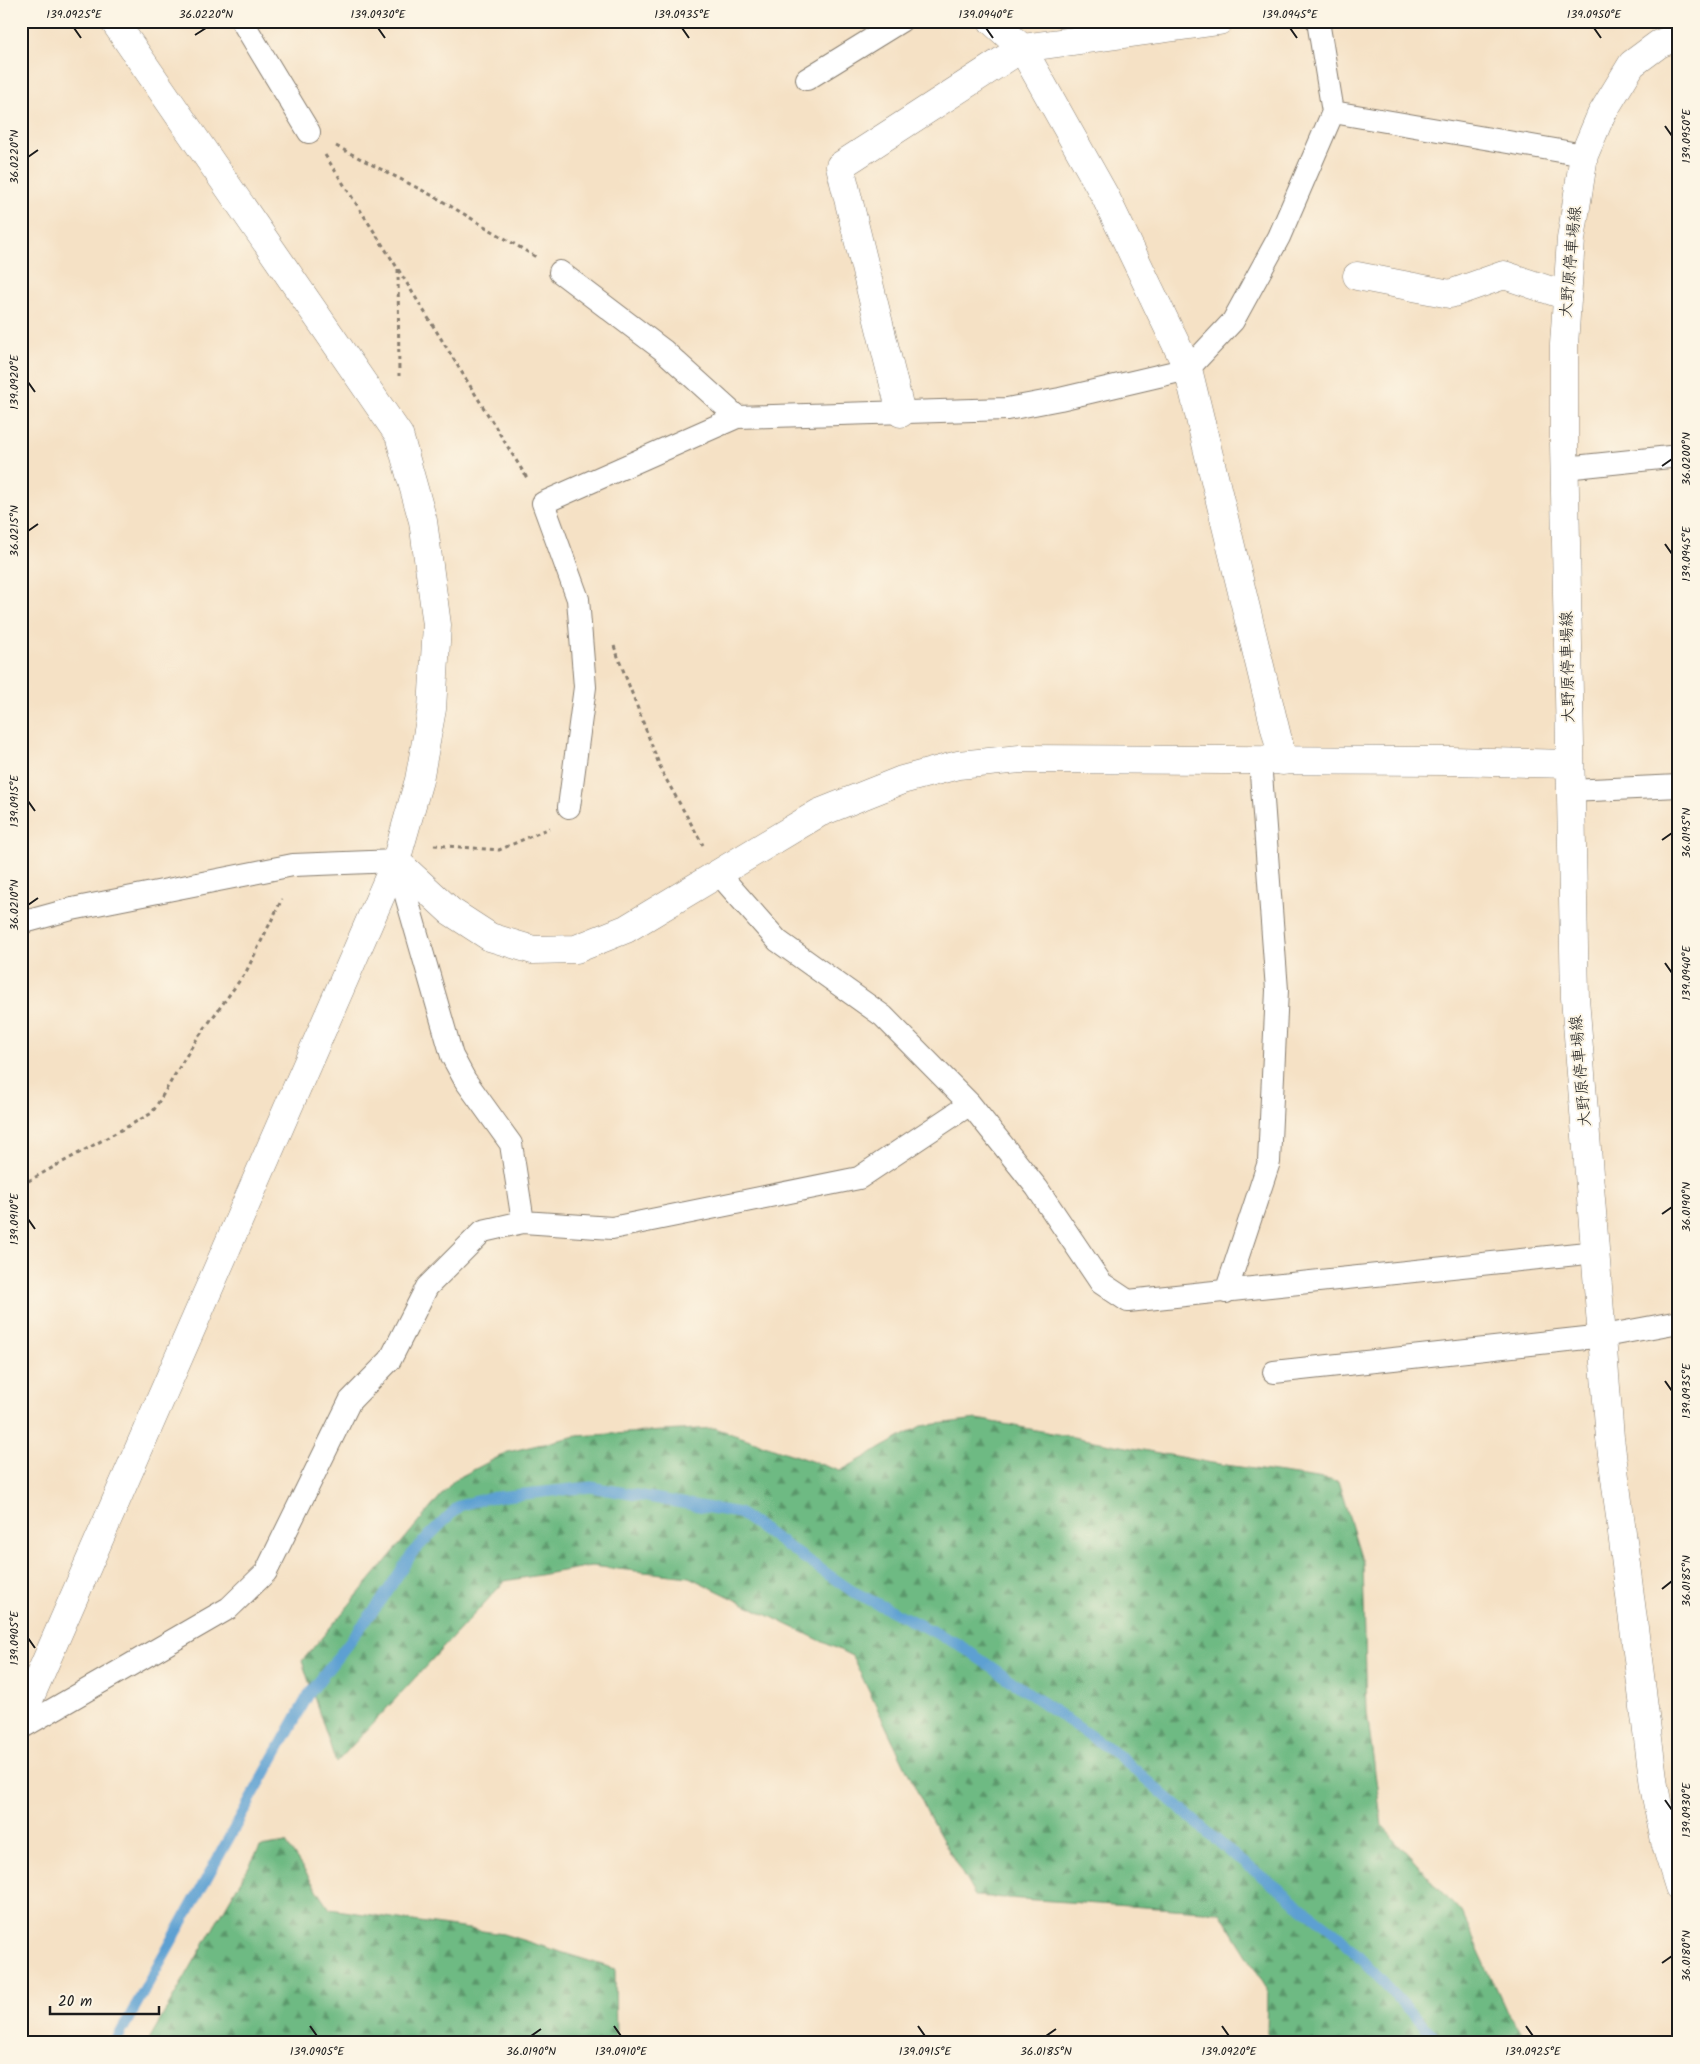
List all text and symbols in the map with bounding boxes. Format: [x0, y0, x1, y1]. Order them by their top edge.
text: 139.0925°E [46, 5, 103, 24]
text: 36.0220°N [179, 5, 233, 24]
text: 139.0930°E [350, 5, 407, 24]
text: 139.0935°E [654, 5, 711, 24]
text: 139.0940°E [959, 5, 1014, 24]
text: 139.0945°E [1262, 5, 1319, 24]
text: 139.0950°E [1567, 5, 1622, 24]
text: 139.0950°E [1677, 108, 1696, 163]
text: 36.0220°N [5, 130, 24, 184]
street label: 大野原停車場線 [1554, 205, 1588, 319]
text: 139.0920°E [5, 353, 24, 410]
text: 36.0200°N [1677, 432, 1696, 486]
text: 36.0215°N [5, 505, 24, 557]
text: 139.0945°E [1677, 525, 1696, 582]
street label: 大野原停車場線 [1555, 611, 1581, 723]
text: 139.0915°E [5, 774, 24, 827]
text: 36.0195°N [1677, 808, 1696, 858]
text: 36.0210°N [5, 879, 24, 931]
text: 139.0940°E [1677, 945, 1696, 1000]
street label: 大野原停車場線 [1564, 1014, 1598, 1128]
text: 36.0190°N [1677, 1182, 1696, 1232]
text: 139.0910°E [5, 1192, 24, 1245]
text: 139.0935°E [1677, 1362, 1696, 1419]
text: 36.0185°N [1677, 1555, 1696, 1607]
text: 139.0905°E [5, 1610, 24, 1665]
text: 139.0930°E [1677, 1781, 1696, 1838]
text: 36.0180°N [1677, 1930, 1696, 1982]
scale bar [50, 1984, 159, 2016]
text: 20 m [58, 1990, 92, 2014]
text: 139.0905°E [290, 2042, 345, 2061]
text: 36.0190°N [506, 2042, 556, 2061]
text: 139.0910°E [595, 2042, 648, 2061]
text: 139.0915°E [899, 2042, 952, 2061]
text: 36.0185°N [1020, 2042, 1072, 2061]
text: 139.0920°E [1201, 2042, 1258, 2061]
text: 139.0925°E [1505, 2042, 1562, 2061]

